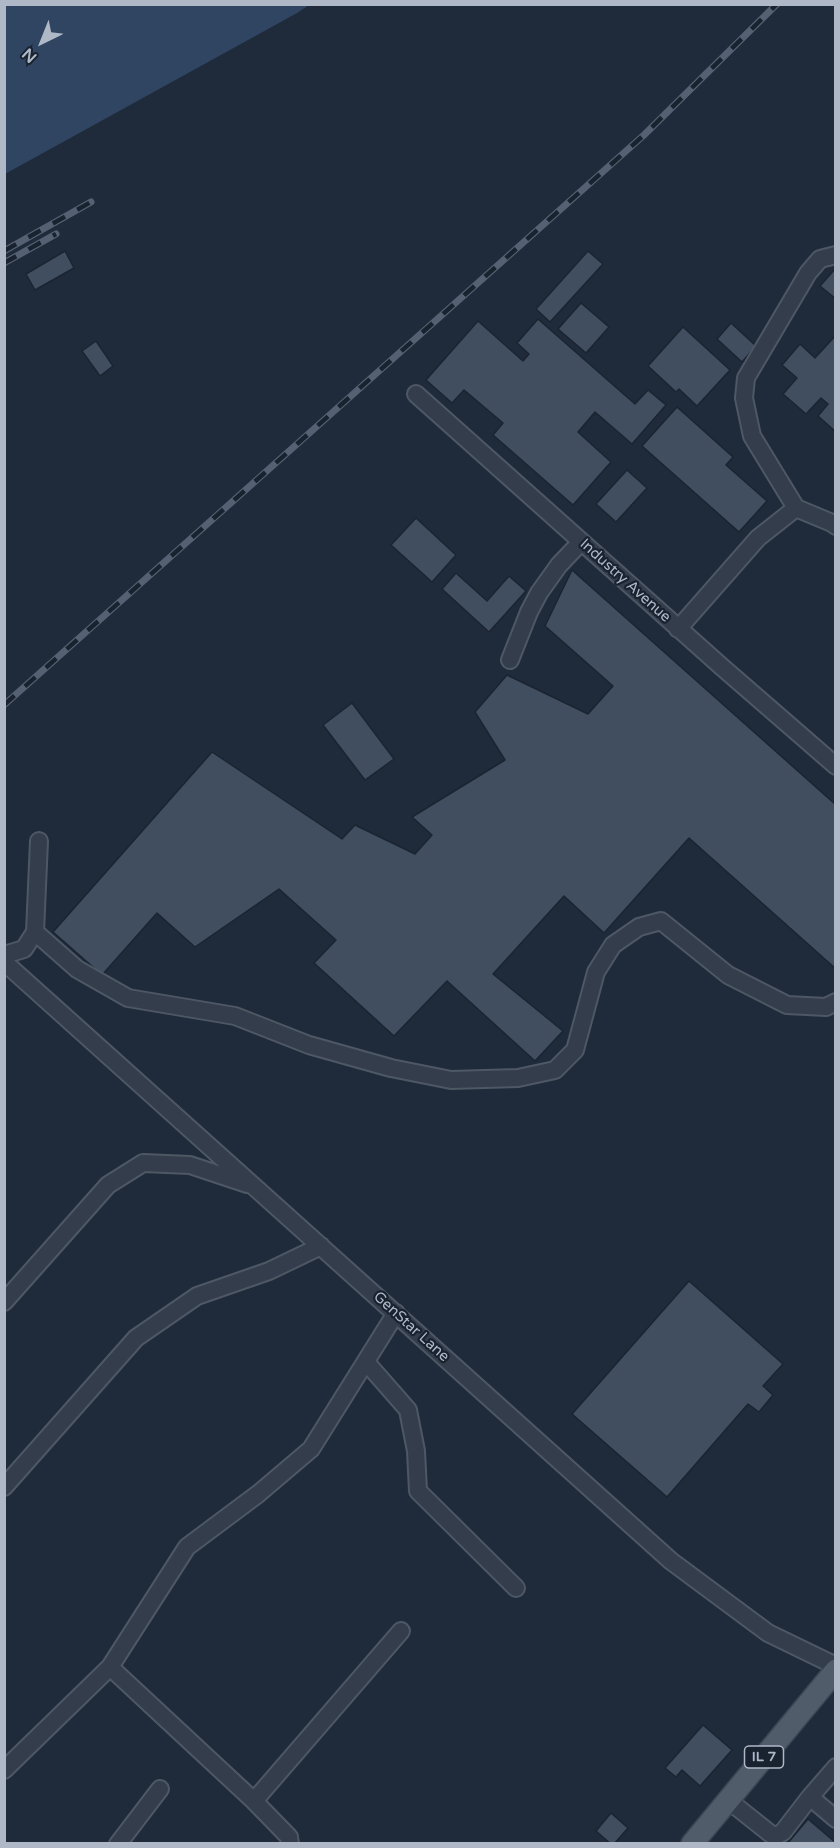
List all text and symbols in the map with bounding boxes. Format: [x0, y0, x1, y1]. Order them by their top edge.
north arrow [12, 12, 72, 72]
text: N [18, 43, 41, 67]
street label: Industry Avenue [576, 535, 674, 627]
street label: GenStar Lane [369, 1288, 453, 1366]
road number: IL 7 [744, 1746, 783, 1768]

